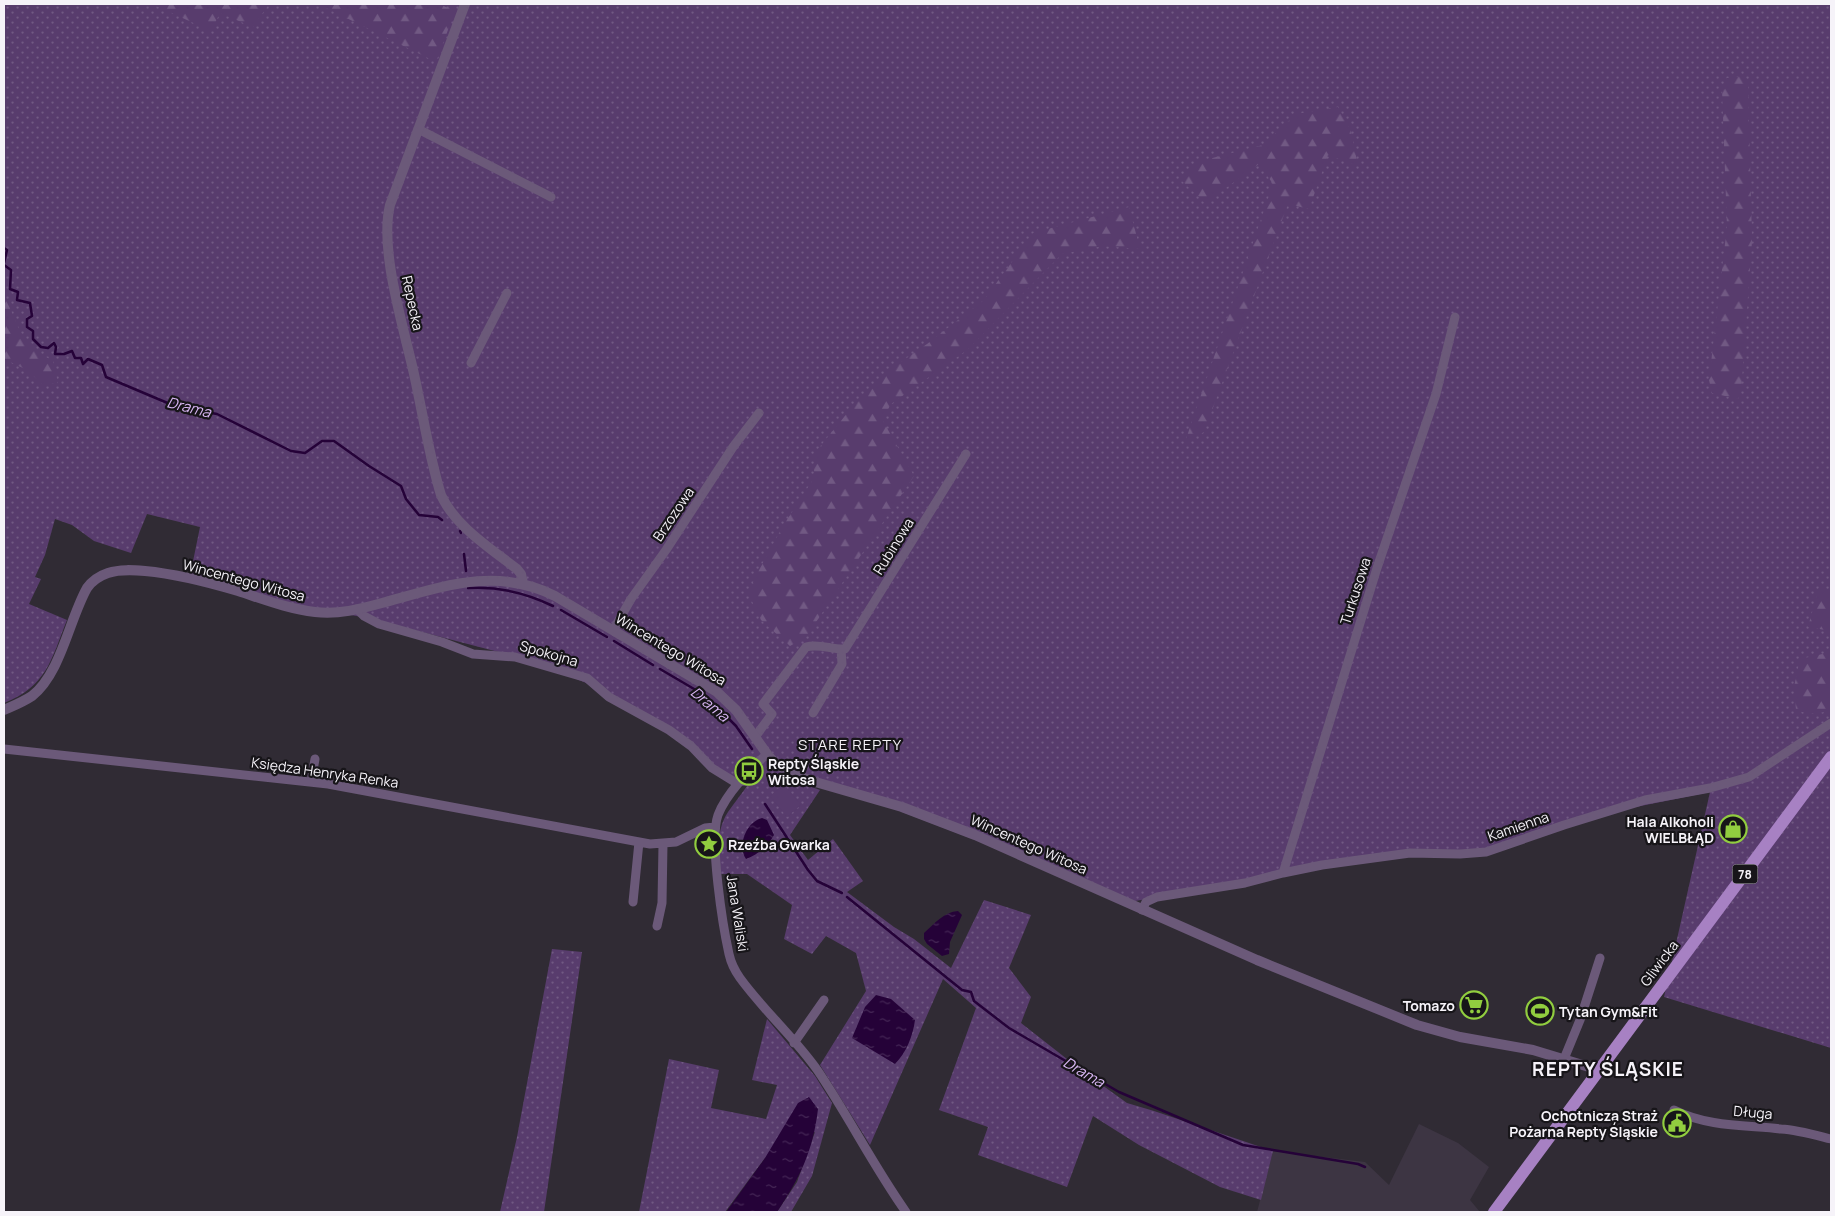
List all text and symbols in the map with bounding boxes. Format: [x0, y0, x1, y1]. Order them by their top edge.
street label: Repecka [398, 274, 428, 332]
water label: Drama [165, 391, 214, 423]
street label: Brzozowa [648, 483, 698, 545]
street label: Rubinowa [868, 514, 918, 578]
street label: Wincentego Witosa [181, 555, 307, 605]
street label: Turkusowa [1335, 555, 1375, 627]
street label: Wincentego Witosa [612, 608, 730, 690]
street label: Spokojna [518, 636, 580, 670]
water label: Drama [686, 682, 734, 727]
district label: STARE REPTY [798, 734, 902, 755]
street label: Księdza Henryka Renka [250, 752, 400, 792]
place label: Repty Śląskie Witosa [768, 754, 859, 789]
bus stop icon: Repty Śląskie Witosa [734, 756, 764, 786]
street label: Kamienna [1485, 807, 1551, 845]
street label: Wincentego Witosa [968, 810, 1090, 878]
place label: Hala Alkoholi WIELBŁĄD [1626, 812, 1714, 847]
shop icon: Hala Alkoholi WIELBŁĄD [1718, 814, 1748, 844]
place icon: Rzeźba Gwarka [694, 829, 724, 859]
place label: Rzeźba Gwarka [728, 835, 830, 854]
road number: 78 [1732, 864, 1758, 884]
street label: Jana Waliski [723, 873, 753, 953]
street label: Gliwicka [1635, 936, 1683, 990]
supermarket icon: Tomazo [1459, 990, 1489, 1020]
place label: Tomazo [1403, 996, 1455, 1015]
sports icon: Tytan Gym&Fit [1525, 996, 1555, 1026]
place label: Tytan Gym&Fit [1559, 1002, 1658, 1021]
water label: Drama [1059, 1052, 1109, 1093]
district label: REPTY ŚLĄSKIE [1532, 1056, 1684, 1082]
street label: Długa [1733, 1101, 1773, 1123]
place label: Ochotnicza Straż Pożarna Repty Śląskie [1509, 1106, 1658, 1141]
public building icon: Ochotnicza Straż Pożarna Repty Śląskie [1662, 1108, 1692, 1138]

